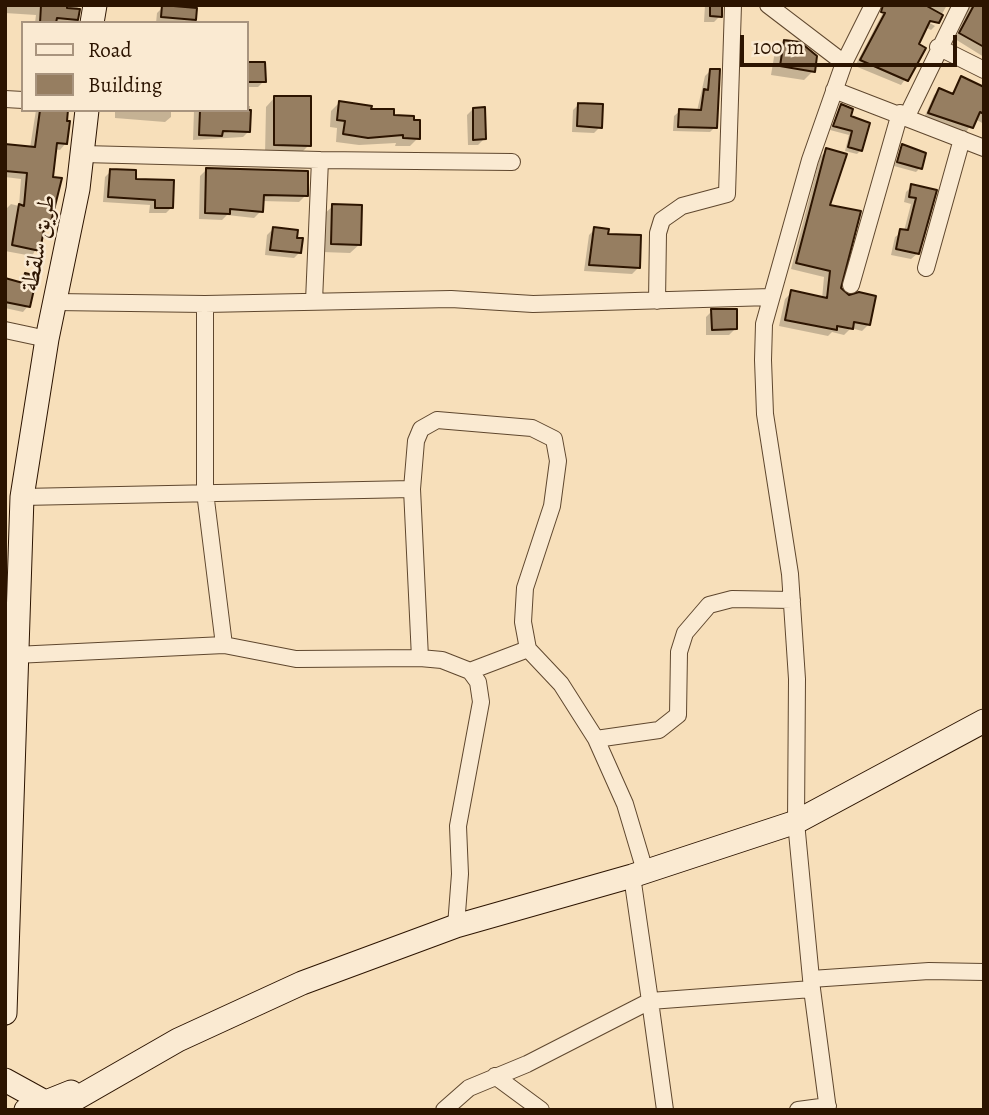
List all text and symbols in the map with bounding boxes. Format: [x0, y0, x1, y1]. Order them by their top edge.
legend [21, 21, 248, 112]
scale bar [744, 21, 961, 65]
text: 100 m [753, 33, 804, 61]
text: Road [88, 36, 132, 64]
text: Building [88, 71, 162, 99]
street label: طريق سلقطة [16, 192, 64, 294]

